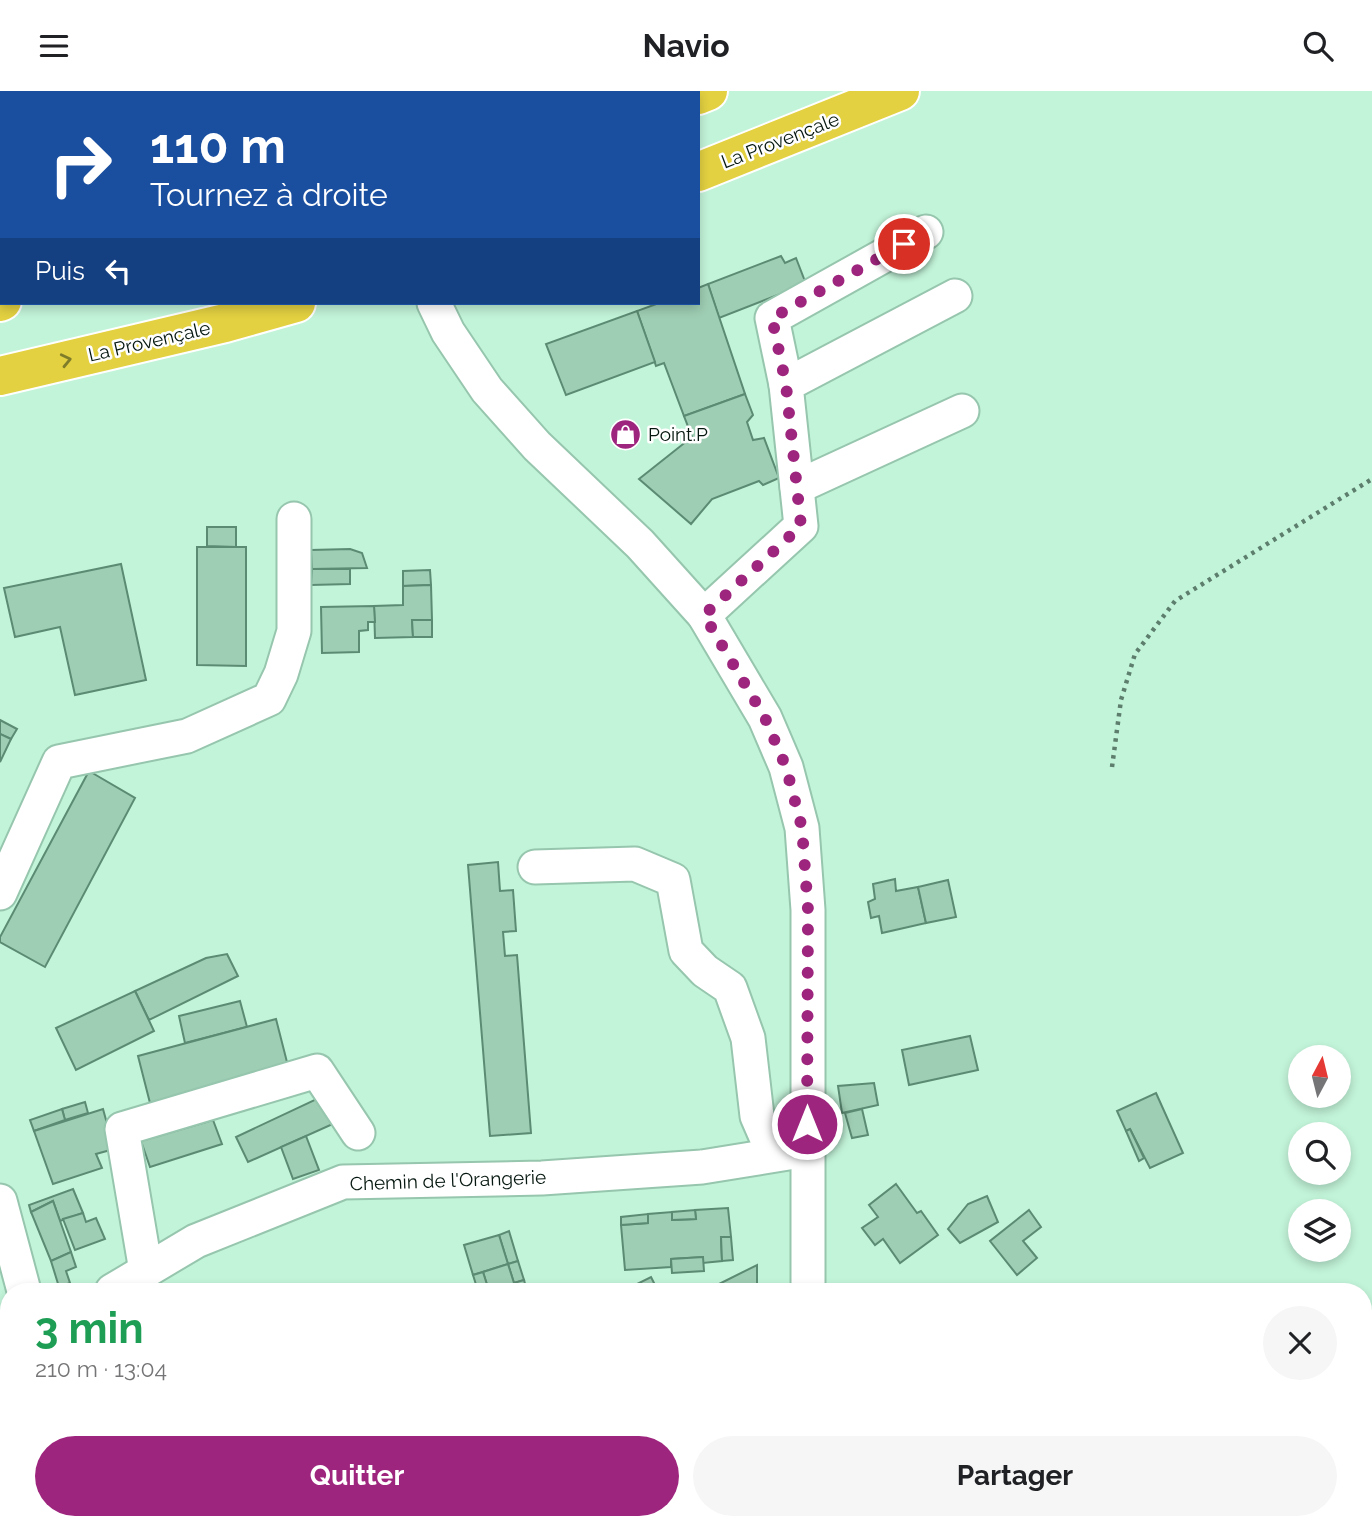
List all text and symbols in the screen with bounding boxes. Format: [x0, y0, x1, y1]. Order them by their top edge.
icon: menu [35, 27, 73, 65]
text: Navio [642, 27, 730, 64]
icon: search [1299, 27, 1337, 65]
street label: La Provençale [718, 107, 842, 173]
text: 110 m [150, 117, 286, 174]
icon: right [35, 119, 126, 210]
text: Tournez à droite [150, 176, 388, 213]
pin [874, 214, 934, 274]
icon: arrive [885, 225, 923, 263]
icon: left [99, 252, 137, 290]
text: Puis [35, 256, 85, 286]
street label: La Provençale [86, 316, 212, 366]
one-way arrow [60, 354, 72, 368]
shop icon: Point.P [608, 417, 642, 451]
place label: Point.P [648, 423, 708, 445]
north arrow [1288, 1045, 1351, 1108]
map controls [1288, 1045, 1351, 1262]
position arrow [770, 1087, 844, 1161]
button: search [1288, 1122, 1351, 1185]
street label: Chemin de l'Orangerie [349, 1166, 547, 1194]
button: layers [1288, 1199, 1351, 1262]
text: 3 min [35, 1304, 144, 1353]
button: close [1263, 1306, 1337, 1380]
text: 210 m · 13:04 [35, 1355, 167, 1382]
button: Quitter [35, 1436, 679, 1516]
button: Partager [693, 1436, 1337, 1516]

